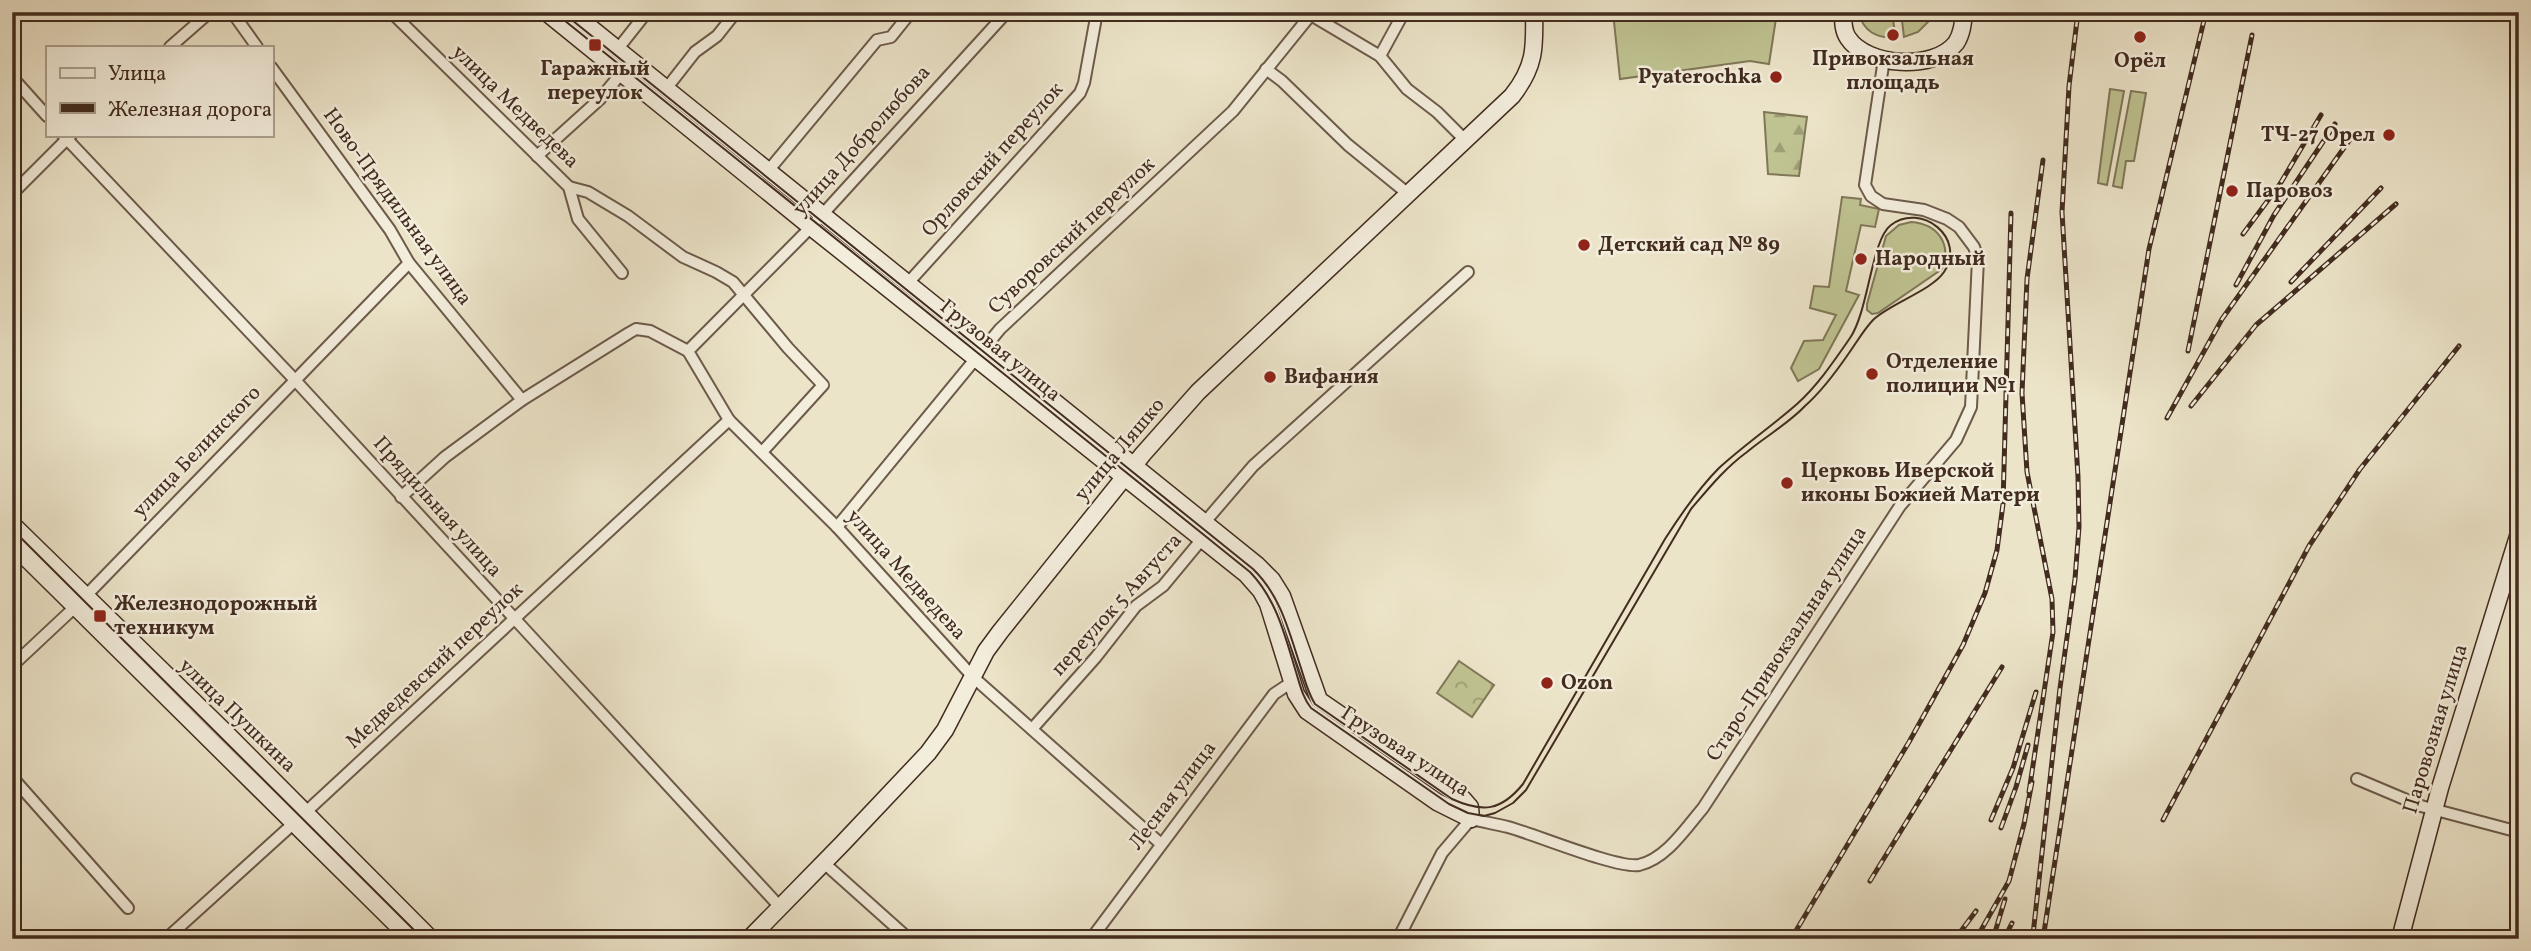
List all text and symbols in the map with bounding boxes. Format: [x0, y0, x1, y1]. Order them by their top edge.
marker: Привокзальная площадь [1885, 27, 1901, 43]
marker: Орёл [2132, 29, 2148, 45]
marker: Гаражный переулок [587, 37, 603, 53]
street label: улица Медведева [445, 39, 585, 175]
place label: Привокзальная площадь [1812, 45, 1974, 98]
legend [46, 46, 273, 136]
place label: Орёл [2114, 47, 2166, 76]
place label: Гаражный переулок [540, 55, 650, 108]
street label: улица Добролюбова [786, 59, 938, 223]
text: Улица [108, 60, 166, 89]
place label: Pyaterochka [1638, 63, 1762, 92]
marker: Pyaterochka [1768, 69, 1784, 85]
street label: Орловский переулок [915, 76, 1071, 244]
text: Железная дорога [108, 96, 272, 125]
street label: Ново-Прядильная улица [315, 102, 479, 312]
place label: ТЧ-27 Орел [2261, 121, 2375, 150]
marker: ТЧ-27 Орел [2381, 127, 2397, 143]
street label: Суворовский переулок [982, 151, 1162, 321]
place label: Паровоз [2246, 177, 2333, 206]
marker: Паровоз [2224, 183, 2240, 199]
place label: Детский сад № 89 [1598, 231, 1780, 260]
marker: Детский сад № 89 [1576, 237, 1592, 253]
place label: Народный [1875, 245, 1985, 274]
marker: Народный [1853, 251, 1869, 267]
street label: Грузовая улица [933, 293, 1067, 409]
place label: Отделение полиции №1 [1886, 348, 2016, 401]
place label: Вифания [1284, 363, 1379, 392]
marker: Отделение полиции №1 [1864, 366, 1880, 382]
marker: Вифания [1262, 369, 1278, 385]
street label: улица Белинского [126, 379, 268, 525]
street label: улица Ляшко [1068, 392, 1172, 508]
street label: Прядильная улица [366, 430, 508, 584]
place label: Церковь Иверской иконы Божией Матери [1801, 457, 2040, 510]
marker: Церковь Иверской иконы Божией Матери [1779, 475, 1795, 491]
street label: улица Медведева [839, 503, 973, 647]
street label: Старо-Привокзальная улица [1700, 521, 1874, 767]
street label: переулок 5 Августа [1045, 527, 1189, 683]
street label: Медведевский переулок [340, 576, 530, 756]
place label: Железнодорожный техникум [114, 590, 317, 643]
marker: Железнодорожный техникум [92, 608, 108, 624]
street label: Паровозная улица [2396, 641, 2476, 817]
street label: улица Пушкина [172, 652, 302, 780]
place label: Ozon [1561, 669, 1613, 698]
marker: Ozon [1539, 675, 1555, 691]
street label: Грузовая улица [1335, 699, 1475, 805]
street label: Лесная улица [1122, 735, 1224, 857]

